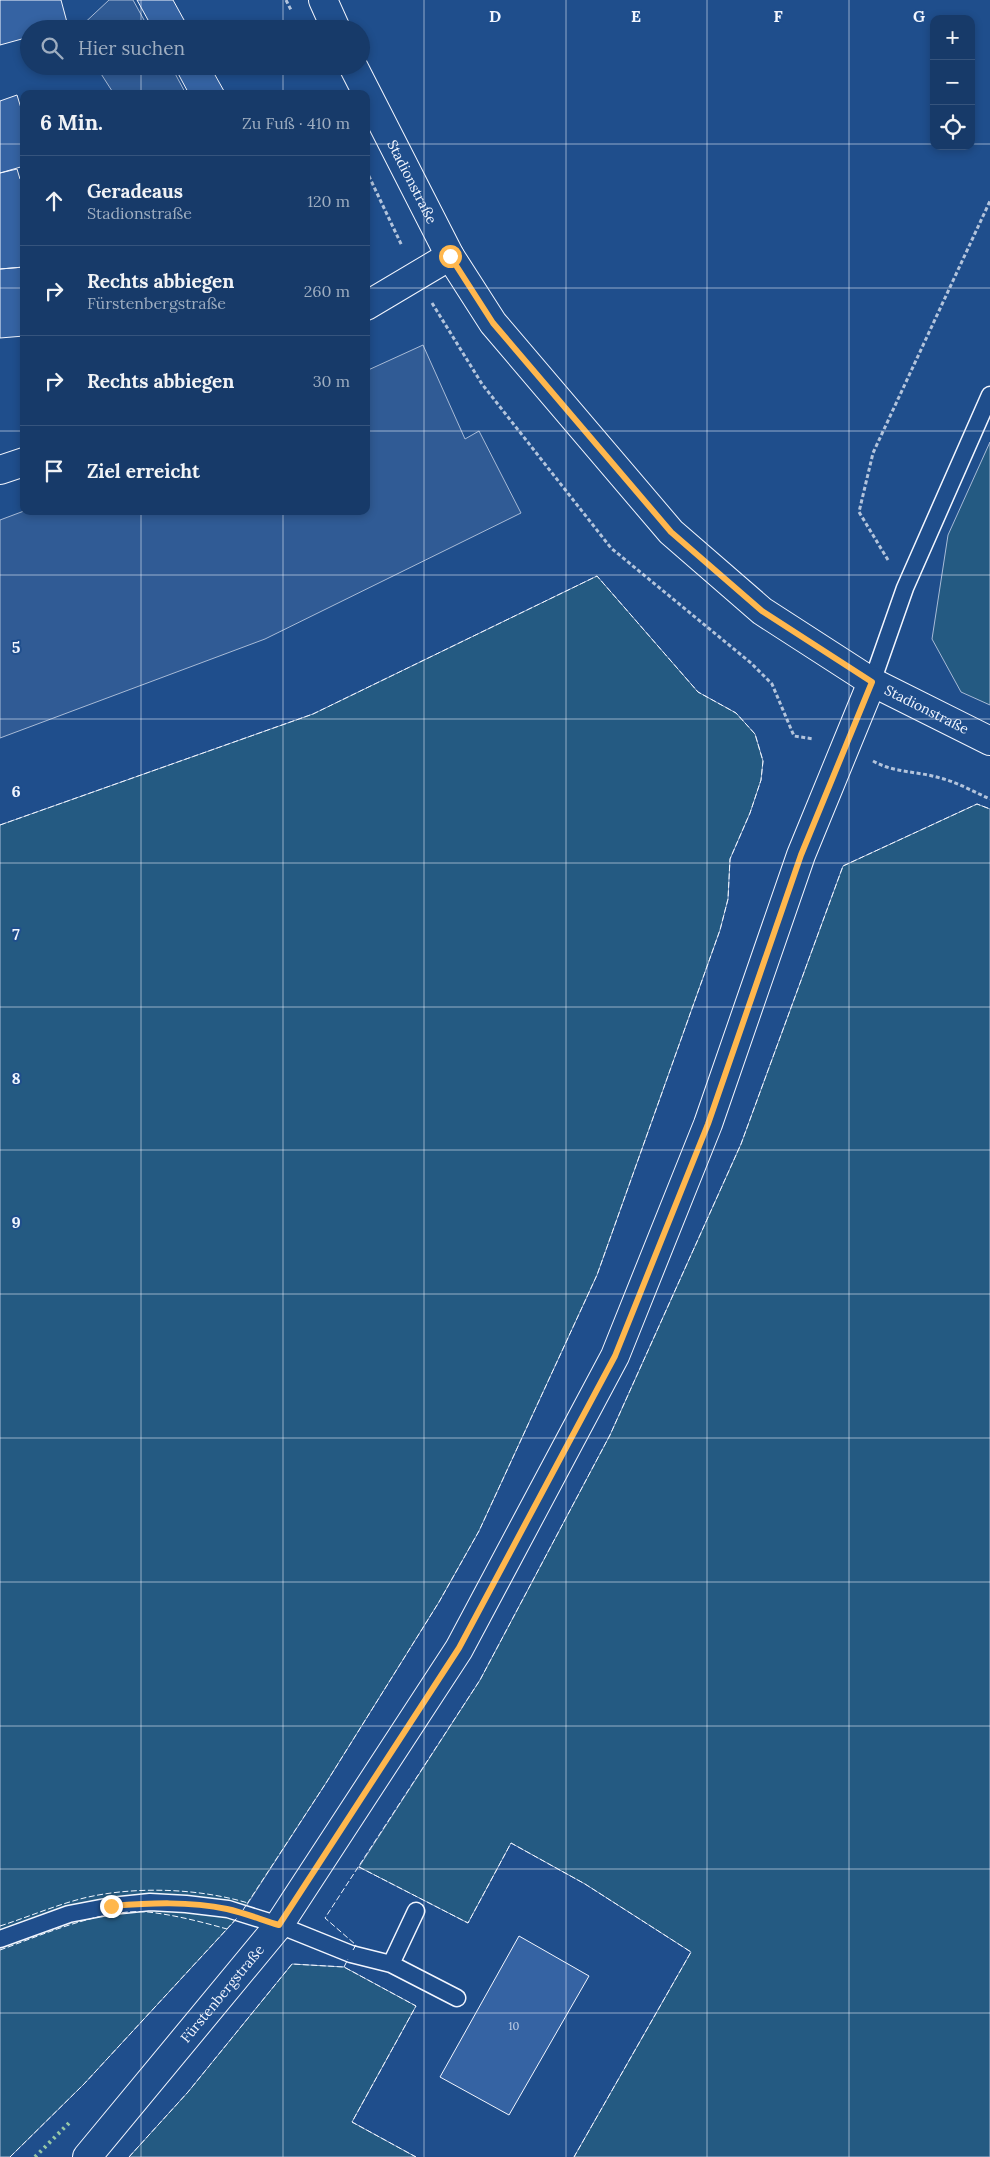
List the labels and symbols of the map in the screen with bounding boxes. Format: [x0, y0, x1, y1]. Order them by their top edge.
text: D [489, 6, 501, 26]
text: E [631, 6, 641, 26]
text: F [773, 6, 783, 26]
text: G [913, 6, 925, 26]
street label: Stadionstraße [383, 137, 441, 227]
route start [439, 245, 462, 268]
text: 5 [12, 637, 21, 657]
street label: Stadionstraße [882, 681, 972, 738]
text: 6 [11, 781, 21, 801]
text: 7 [12, 924, 20, 944]
text: 8 [11, 1068, 21, 1088]
text: 9 [11, 1212, 21, 1232]
route end [100, 1895, 123, 1918]
street label: Fürstenbergstraße [176, 1941, 268, 2046]
house number: 10 [509, 2019, 520, 2033]

